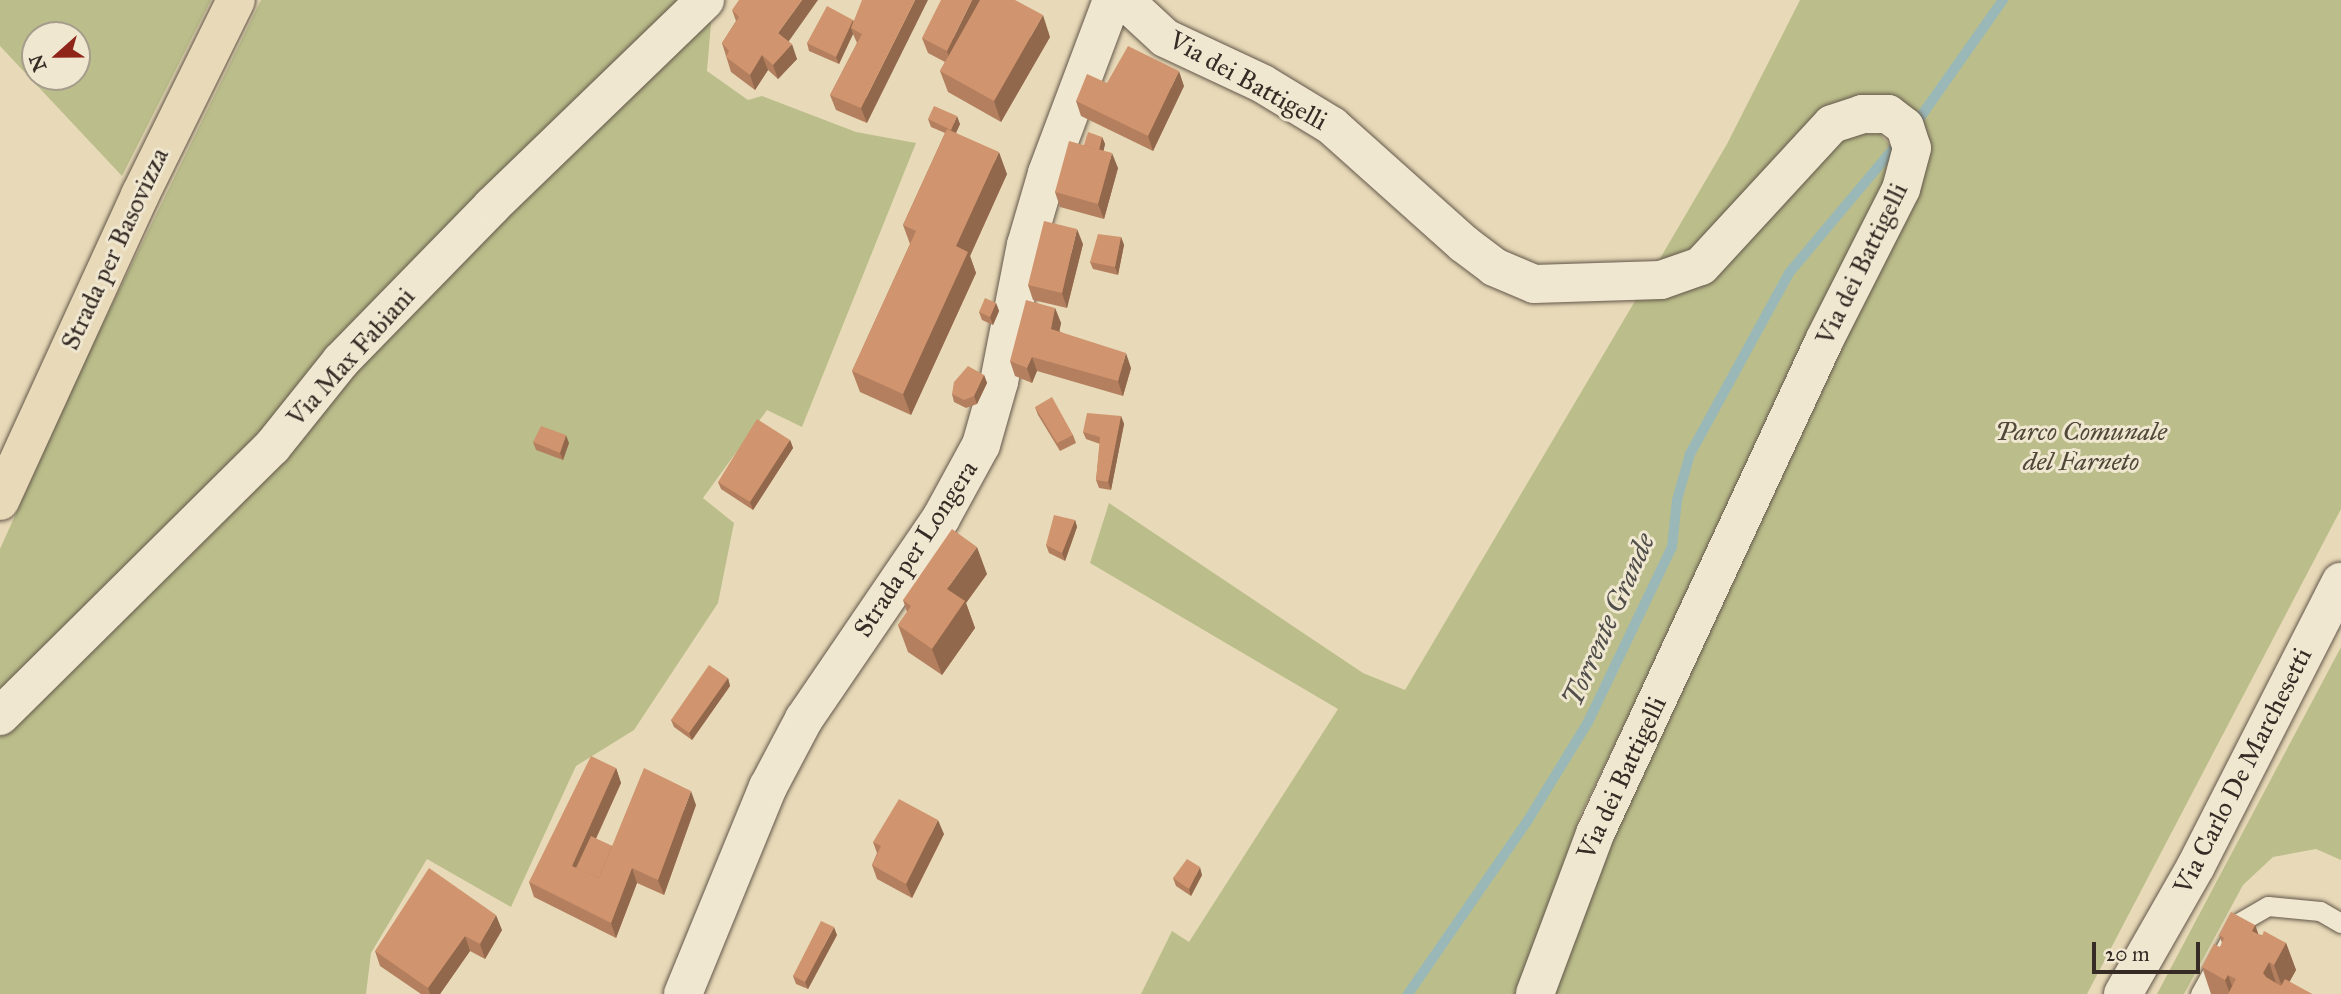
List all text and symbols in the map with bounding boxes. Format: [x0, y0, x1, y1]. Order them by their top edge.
north arrow [21, 21, 91, 91]
street label: Via dei Battigelli [1163, 25, 1333, 137]
text: N [24, 51, 51, 75]
street label: Strada per Basovizza [55, 143, 175, 355]
street label: Via dei Battigelli [1809, 178, 1915, 350]
street label: Via Max Fabiani [281, 281, 421, 433]
park label: Parco Comunale del Farneto [1995, 416, 2167, 478]
street label: Strada per Longera [847, 455, 985, 643]
water label: Torrente Grande [1556, 528, 1662, 712]
street label: Via Carlo De Marchesetti [2167, 643, 2319, 899]
street label: Via dei Battigelli [1571, 692, 1673, 864]
scale bar [2096, 928, 2204, 972]
text: 20 m [2105, 941, 2150, 967]

